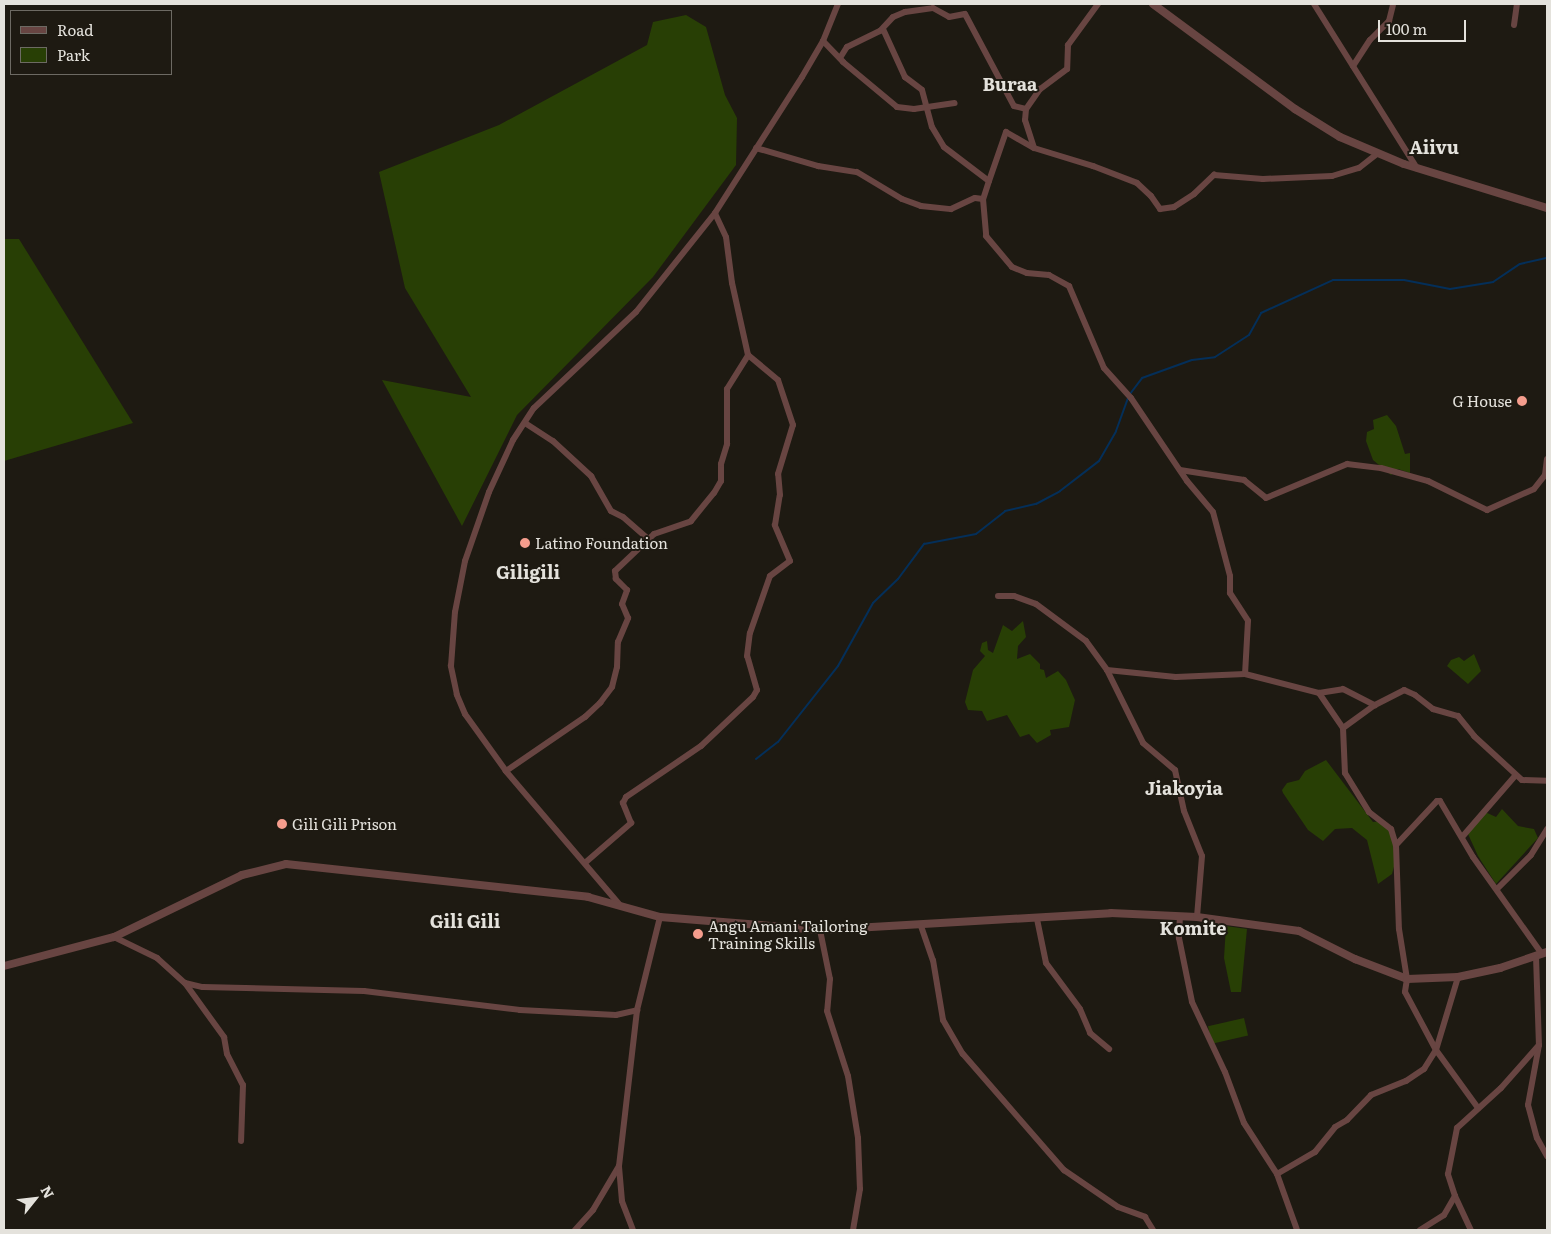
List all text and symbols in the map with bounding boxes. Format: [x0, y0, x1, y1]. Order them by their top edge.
legend [10, 10, 172, 75]
scale bar [1381, 10, 1468, 42]
text: 100 m [1386, 17, 1427, 40]
text: Road [57, 18, 93, 41]
text: Park [57, 43, 90, 66]
district label: Buraa [983, 73, 1037, 95]
district label: Aiivu [1409, 136, 1459, 158]
place label: G House [1453, 392, 1512, 410]
marker: G House [1516, 395, 1528, 407]
place label: Latino Foundation [535, 534, 668, 552]
marker: Latino Foundation [519, 537, 531, 549]
district label: Giligili [496, 561, 560, 583]
district label: Jiakoyia [1145, 777, 1223, 799]
place label: Gili Gili Prison [292, 815, 397, 833]
marker: Gili Gili Prison [276, 818, 288, 830]
district label: Gili Gili [430, 910, 500, 932]
place label: Angu Amani Tailoring Training Skills [708, 916, 868, 951]
district label: Komite [1160, 917, 1226, 939]
marker: Angu Amani Tailoring Training Skills [692, 928, 704, 940]
north arrow [10, 1174, 60, 1224]
text: N [37, 1182, 60, 1202]

